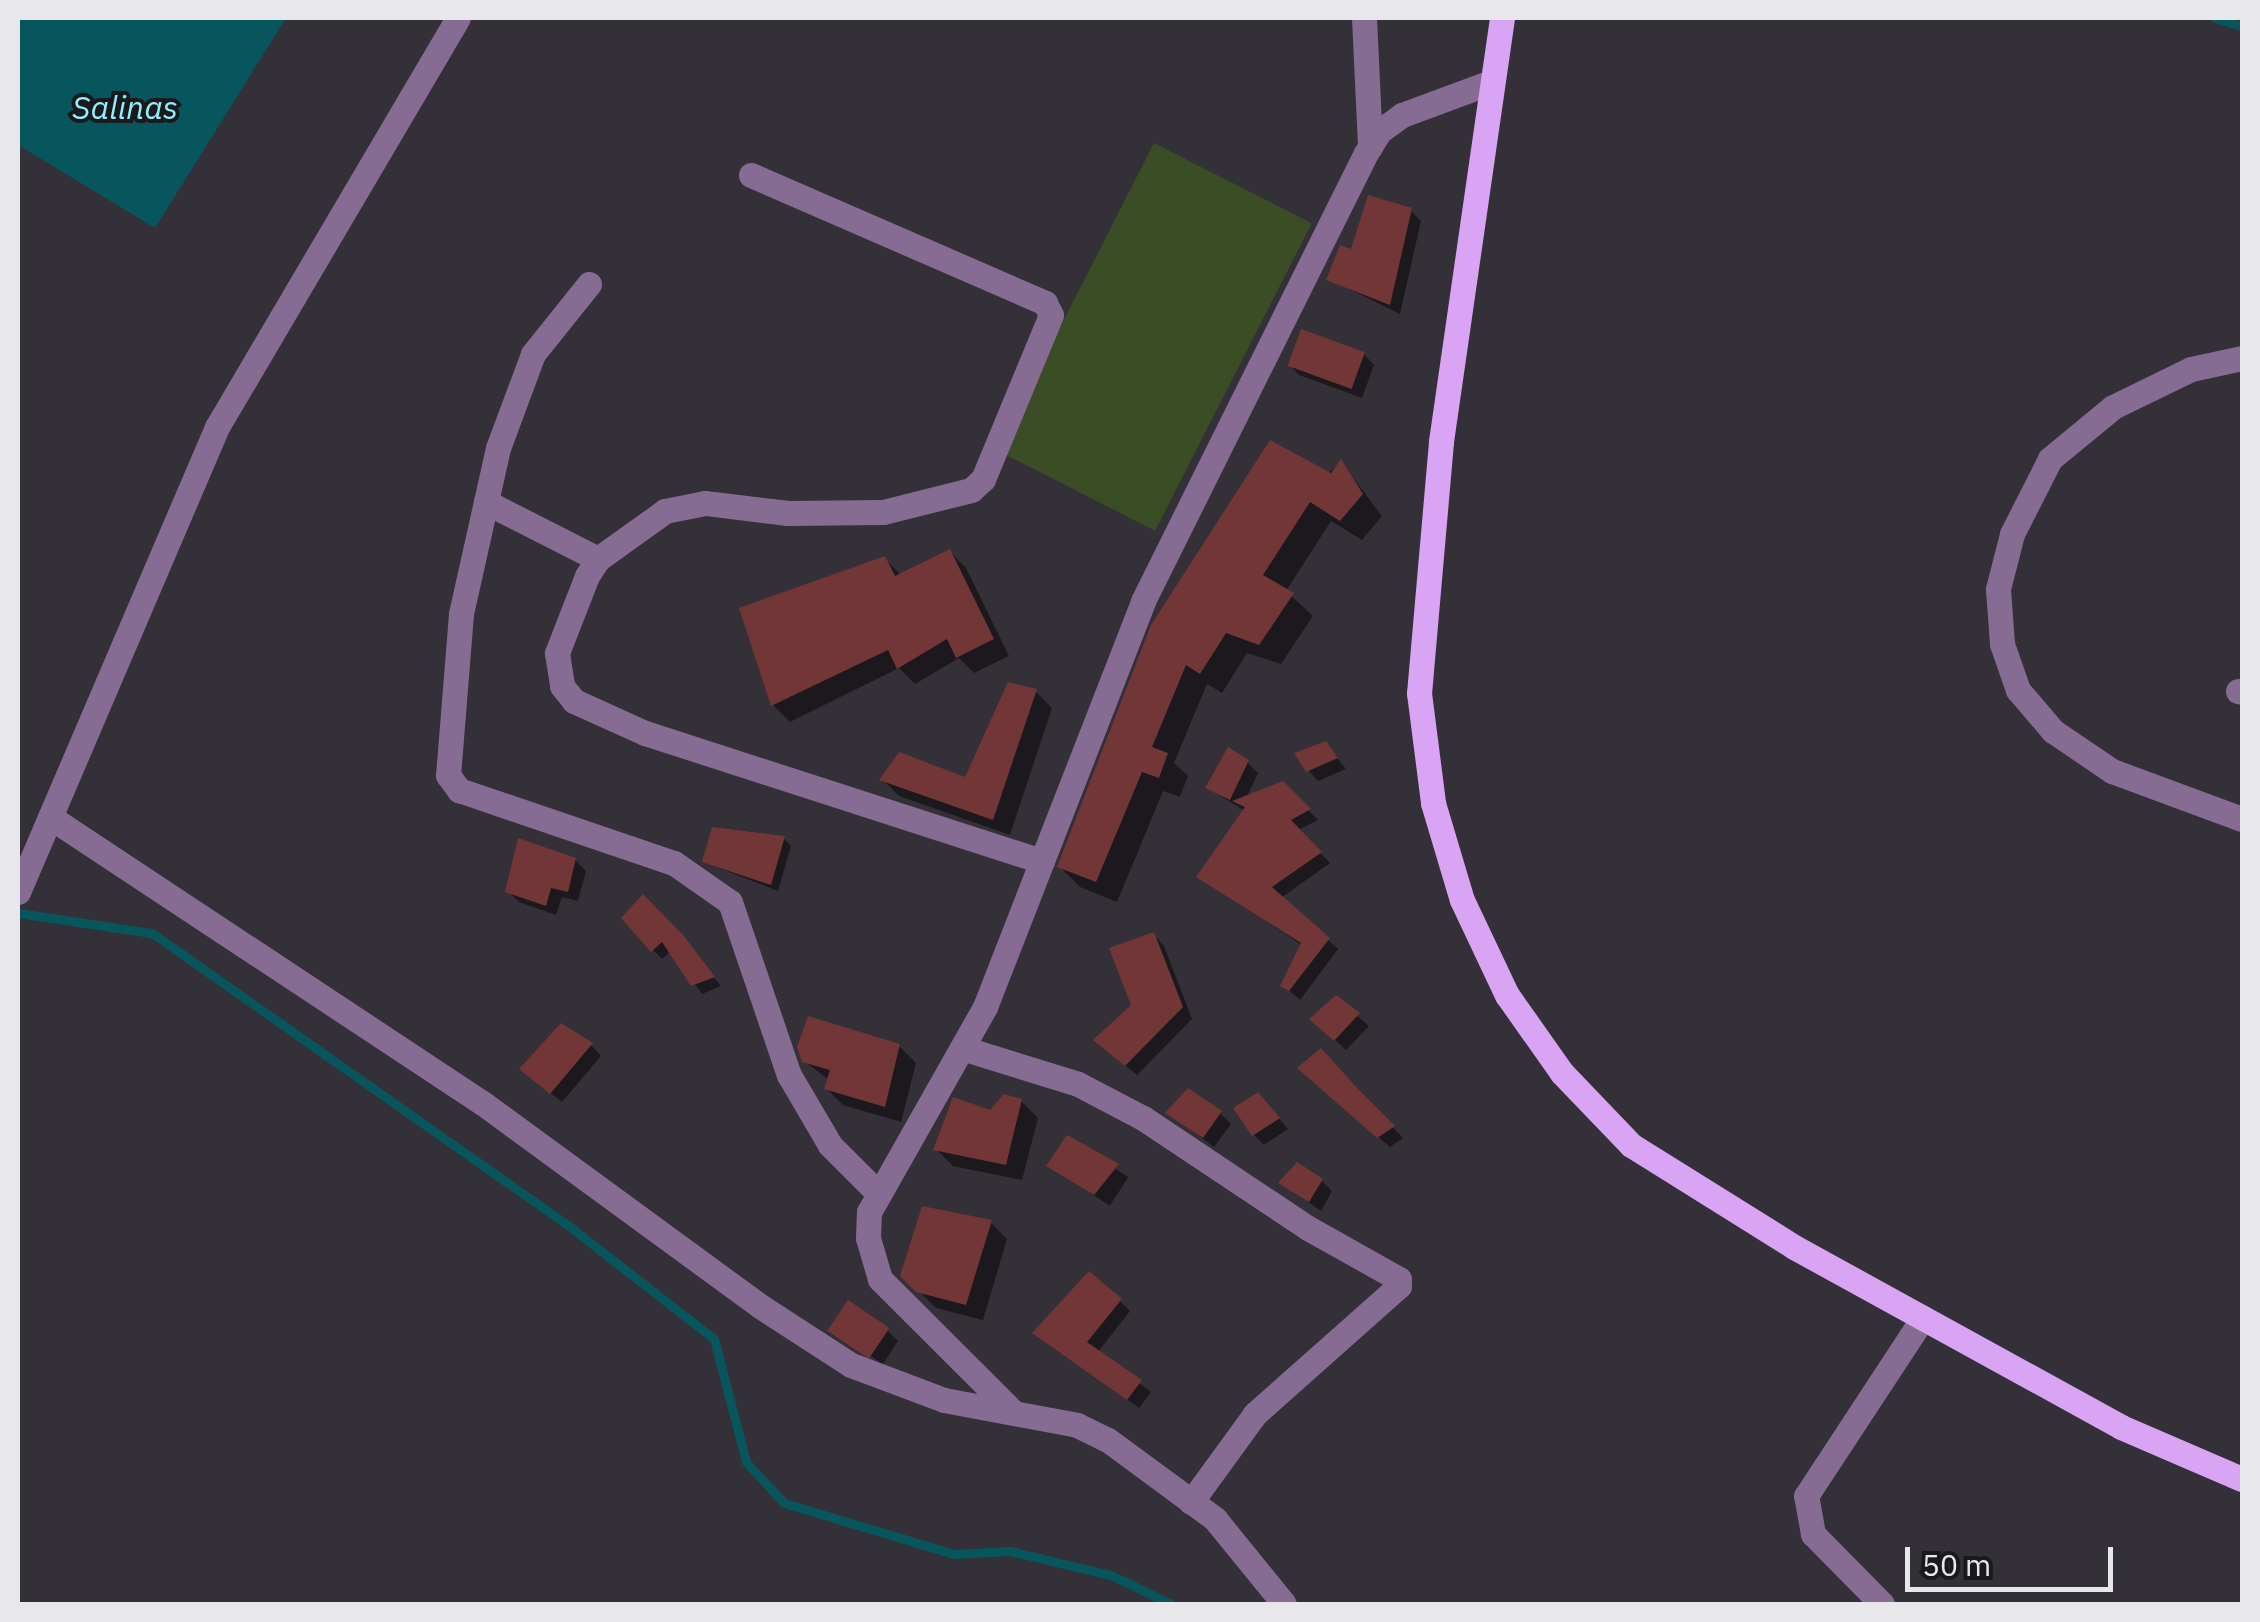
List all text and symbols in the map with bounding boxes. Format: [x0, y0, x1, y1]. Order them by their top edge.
water label: Salinas [72, 88, 178, 126]
scale bar [1910, 1527, 2118, 1589]
text: 50 m [1922, 1545, 1991, 1584]

